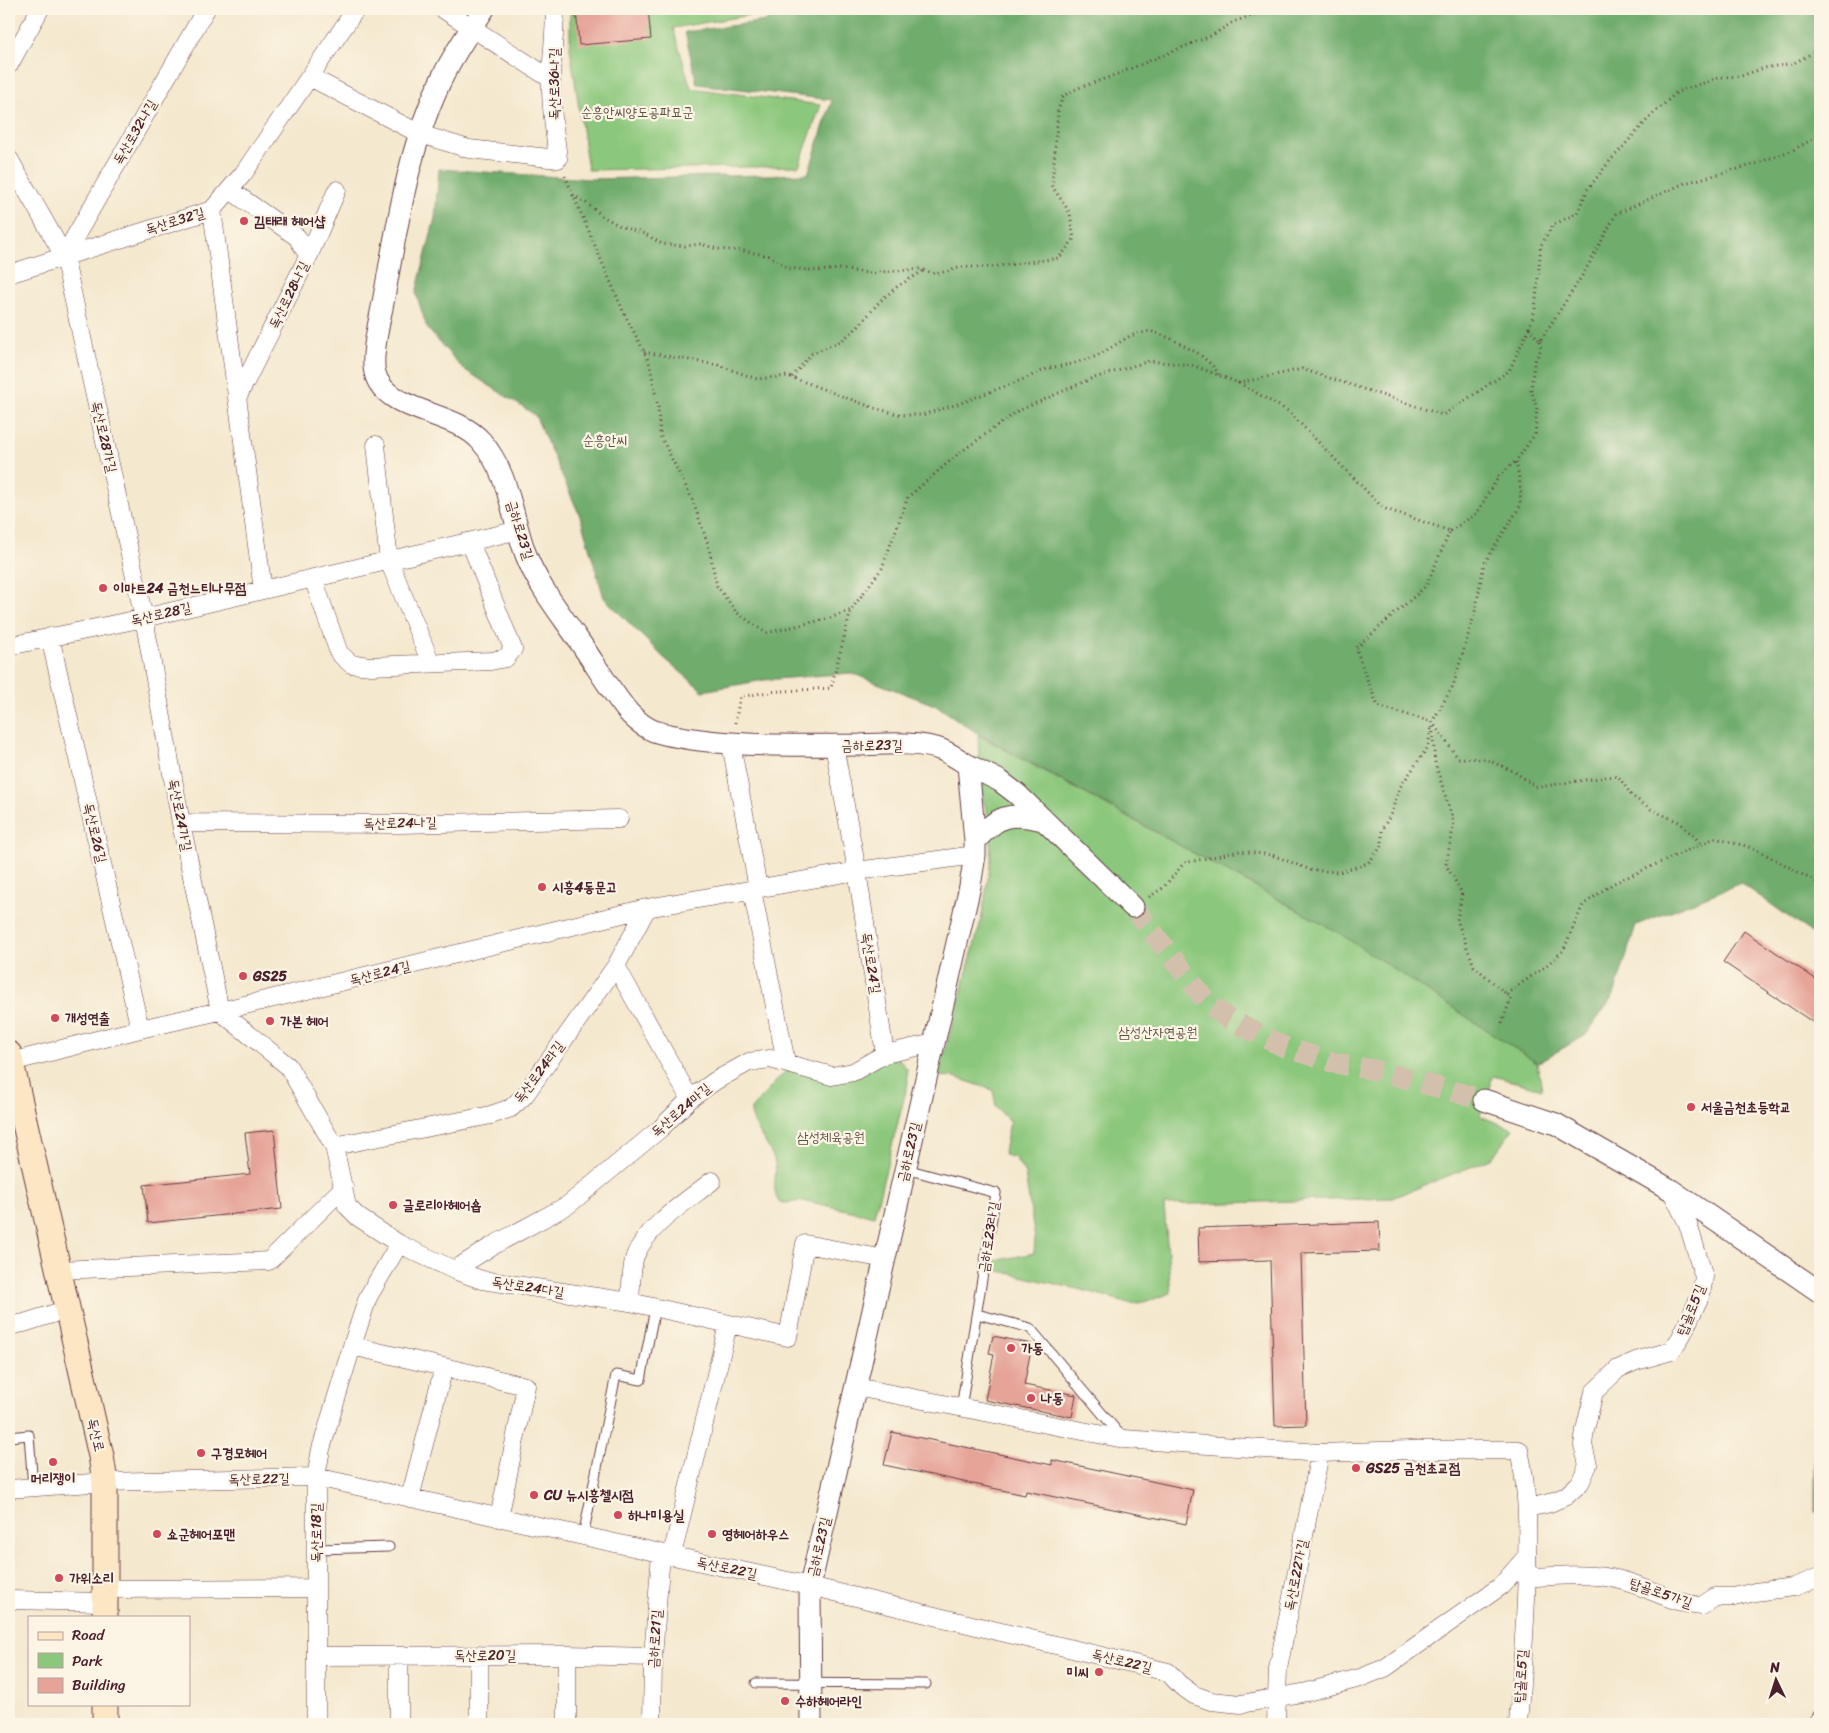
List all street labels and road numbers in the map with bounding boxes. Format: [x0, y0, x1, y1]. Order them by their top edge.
street label: 독산로36나길 [542, 47, 567, 120]
street label: 독산로32나길 [106, 94, 164, 169]
street label: 독산로32길 [142, 200, 208, 242]
street label: 독산로28나길 [262, 256, 317, 333]
street label: 독산로28가길 [84, 399, 125, 476]
street label: 금하로23길 [499, 497, 541, 563]
street label: 독산로28길 [128, 595, 195, 633]
street label: 금하로23길 [842, 733, 903, 758]
street label: 독산로24가길 [161, 777, 199, 854]
street label: 독산로26길 [76, 800, 114, 866]
street label: 독산로24나길 [363, 810, 438, 836]
street label: 독산로24길 [854, 930, 888, 996]
street label: 독산로24길 [347, 953, 414, 993]
street label: 독산로24라길 [507, 1035, 571, 1109]
street label: 독산로24마길 [645, 1076, 717, 1143]
street label: 금하로23길 [890, 1119, 928, 1184]
street label: 금하로23라길 [971, 1199, 1007, 1275]
street label: 독산로24다길 [490, 1269, 567, 1305]
street label: 탑골로5길 [1669, 1280, 1713, 1340]
street label: 독산로 [80, 1416, 112, 1454]
street label: 독산로22길 [228, 1466, 291, 1492]
street label: 독산로18길 [304, 1503, 329, 1563]
street label: 금하로23길 [800, 1514, 838, 1579]
street label: 독산로22가길 [1277, 1536, 1315, 1613]
street label: 독산로22길 [694, 1549, 760, 1587]
street label: 탑골로5가길 [1626, 1571, 1696, 1616]
street label: 금하로21길 [640, 1608, 670, 1669]
street label: 독산로22길 [1089, 1641, 1155, 1681]
street label: 독산로20길 [454, 1643, 517, 1668]
street label: 탑골로5길 [1507, 1648, 1535, 1704]

